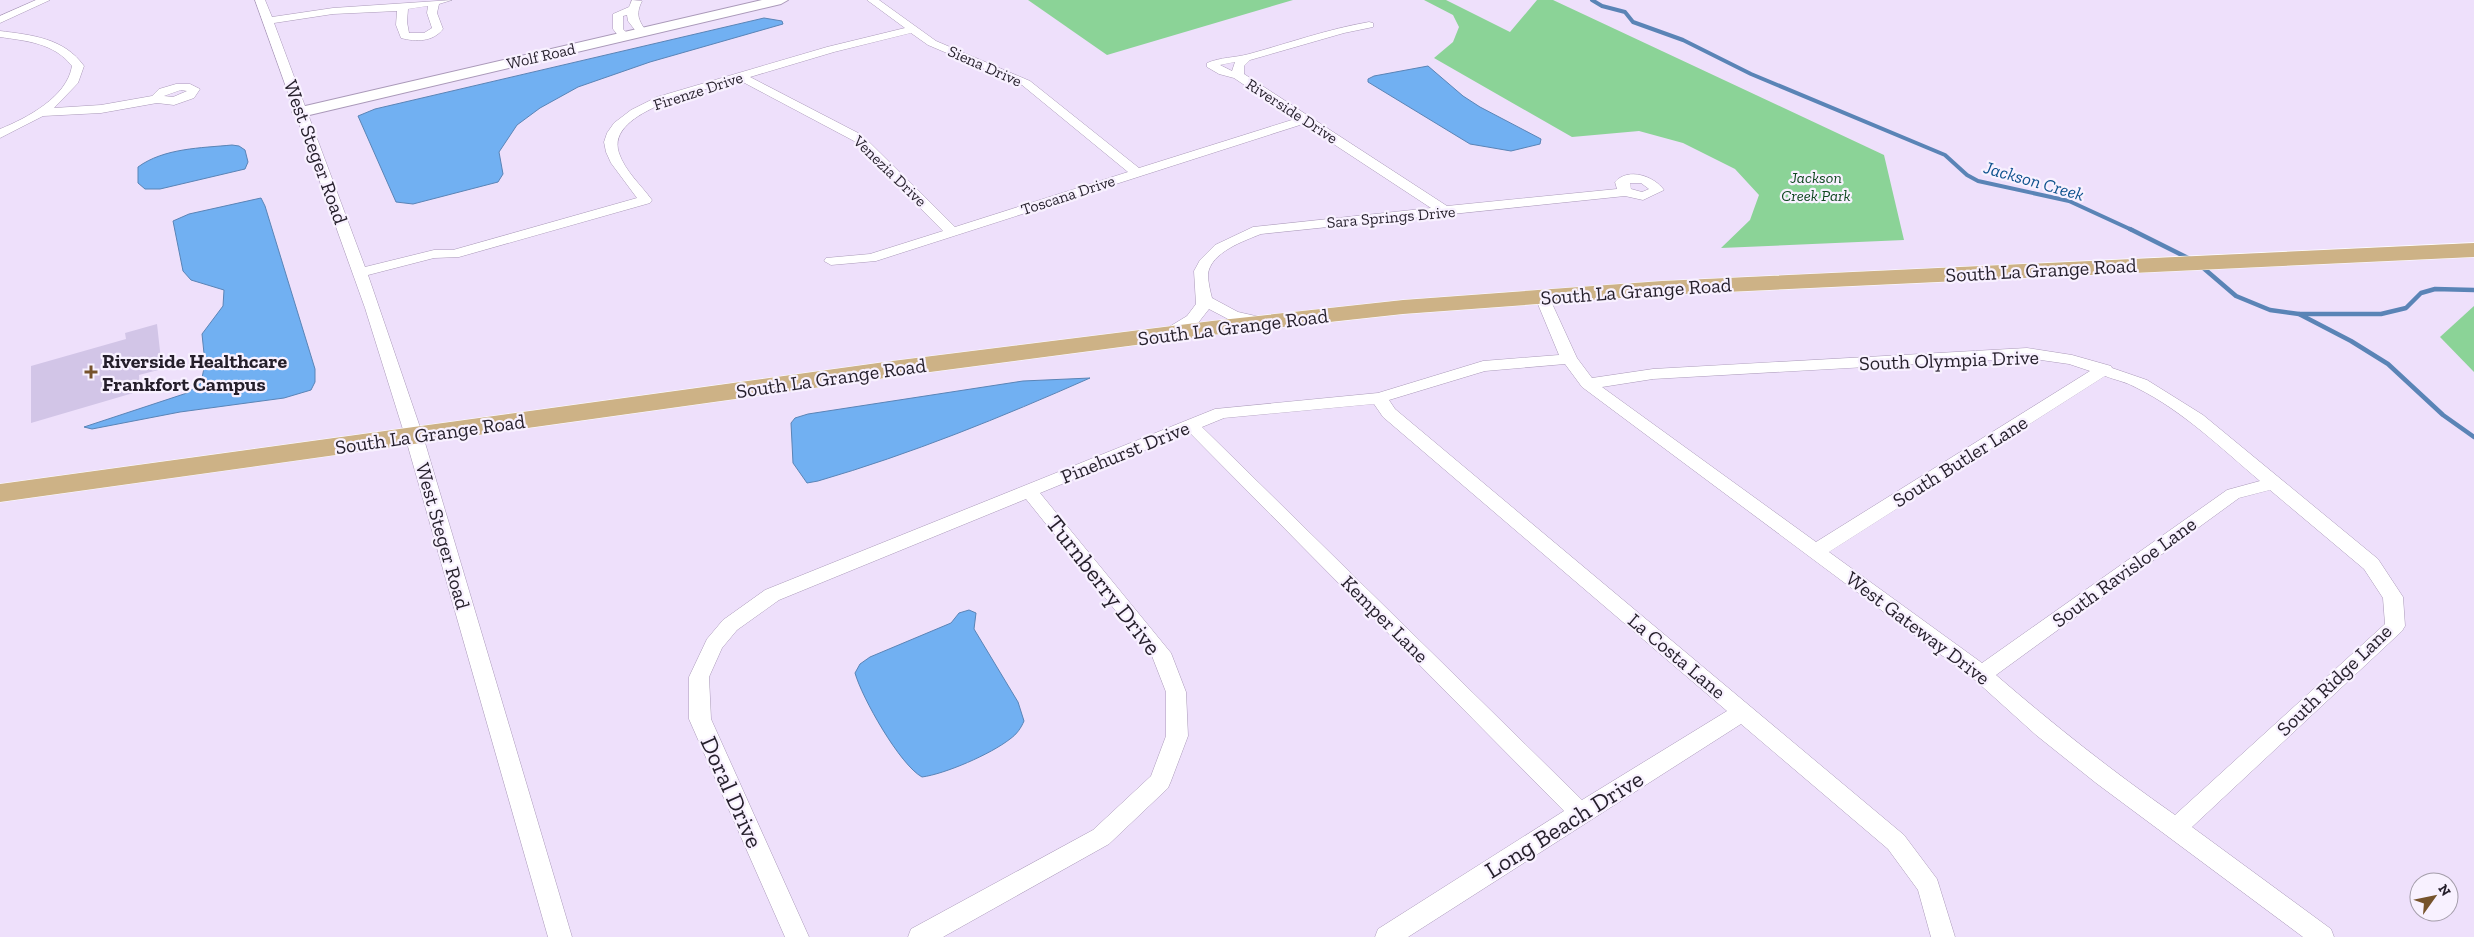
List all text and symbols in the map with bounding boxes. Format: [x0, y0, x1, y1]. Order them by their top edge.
street label: Wolf Road [505, 39, 577, 73]
street label: Siena Drive [945, 41, 1025, 91]
street label: Firenze Drive [651, 68, 745, 114]
street label: Riverside Drive [1243, 74, 1341, 148]
street label: West Steger Road [279, 77, 353, 227]
street label: Venezia Drive [849, 131, 931, 211]
water label: Jackson Creek [1980, 156, 2087, 206]
park label: Jackson Creek Park [1781, 168, 1851, 205]
street label: Toscana Drive [1019, 171, 1117, 219]
street label: Sara Springs Drive [1326, 202, 1456, 232]
street label: South La Grange Road [1945, 253, 2137, 287]
street label: South La Grange Road [1540, 272, 1732, 310]
street label: South La Grange Road [1137, 303, 1329, 351]
street label: South Olympia Drive [1859, 345, 2039, 375]
place label: Riverside Healthcare Frankfort Campus [102, 349, 287, 396]
street label: South La Grange Road [735, 353, 927, 403]
marker: Riverside Healthcare Frankfort Campus [84, 365, 98, 379]
street label: South La Grange Road [334, 409, 526, 459]
street label: South Butler Lane [1888, 410, 2032, 512]
street label: Pinehurst Drive [1057, 415, 1193, 489]
street label: West Steger Road [411, 460, 475, 612]
street label: Turnberry Drive [1040, 509, 1168, 661]
street label: South Ravisloe Lane [2047, 512, 2201, 632]
street label: West Gateway Drive [1841, 566, 1995, 690]
street label: Kemper Lane [1336, 570, 1434, 668]
street label: La Costa Lane [1623, 608, 1731, 704]
street label: South Ridge Lane [2272, 619, 2396, 741]
street label: Doral Drive [695, 732, 769, 852]
street label: Long Beach Drive [1479, 764, 1649, 884]
north arrow [2409, 872, 2459, 922]
text: N [2434, 881, 2455, 900]

